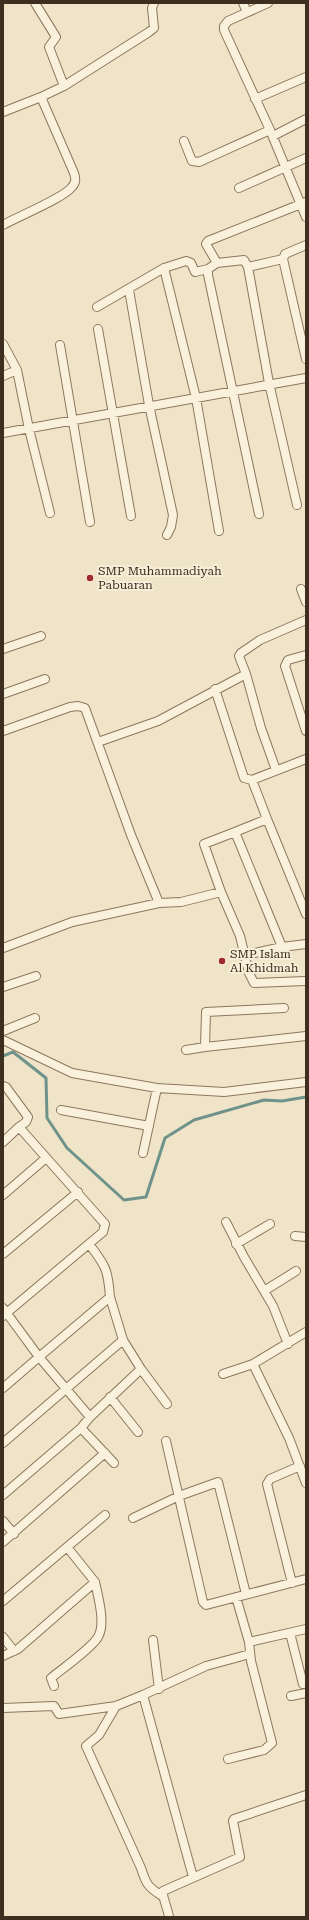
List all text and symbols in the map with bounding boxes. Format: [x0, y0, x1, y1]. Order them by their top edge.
place label: SMP Muhammadiyah Pabuaran [98, 564, 222, 592]
marker: SMP Muhammadiyah Pabuaran [85, 573, 95, 583]
place label: SMP Islam Al Khidmah [230, 947, 299, 975]
marker: SMP Islam Al Khidmah [217, 956, 227, 966]

